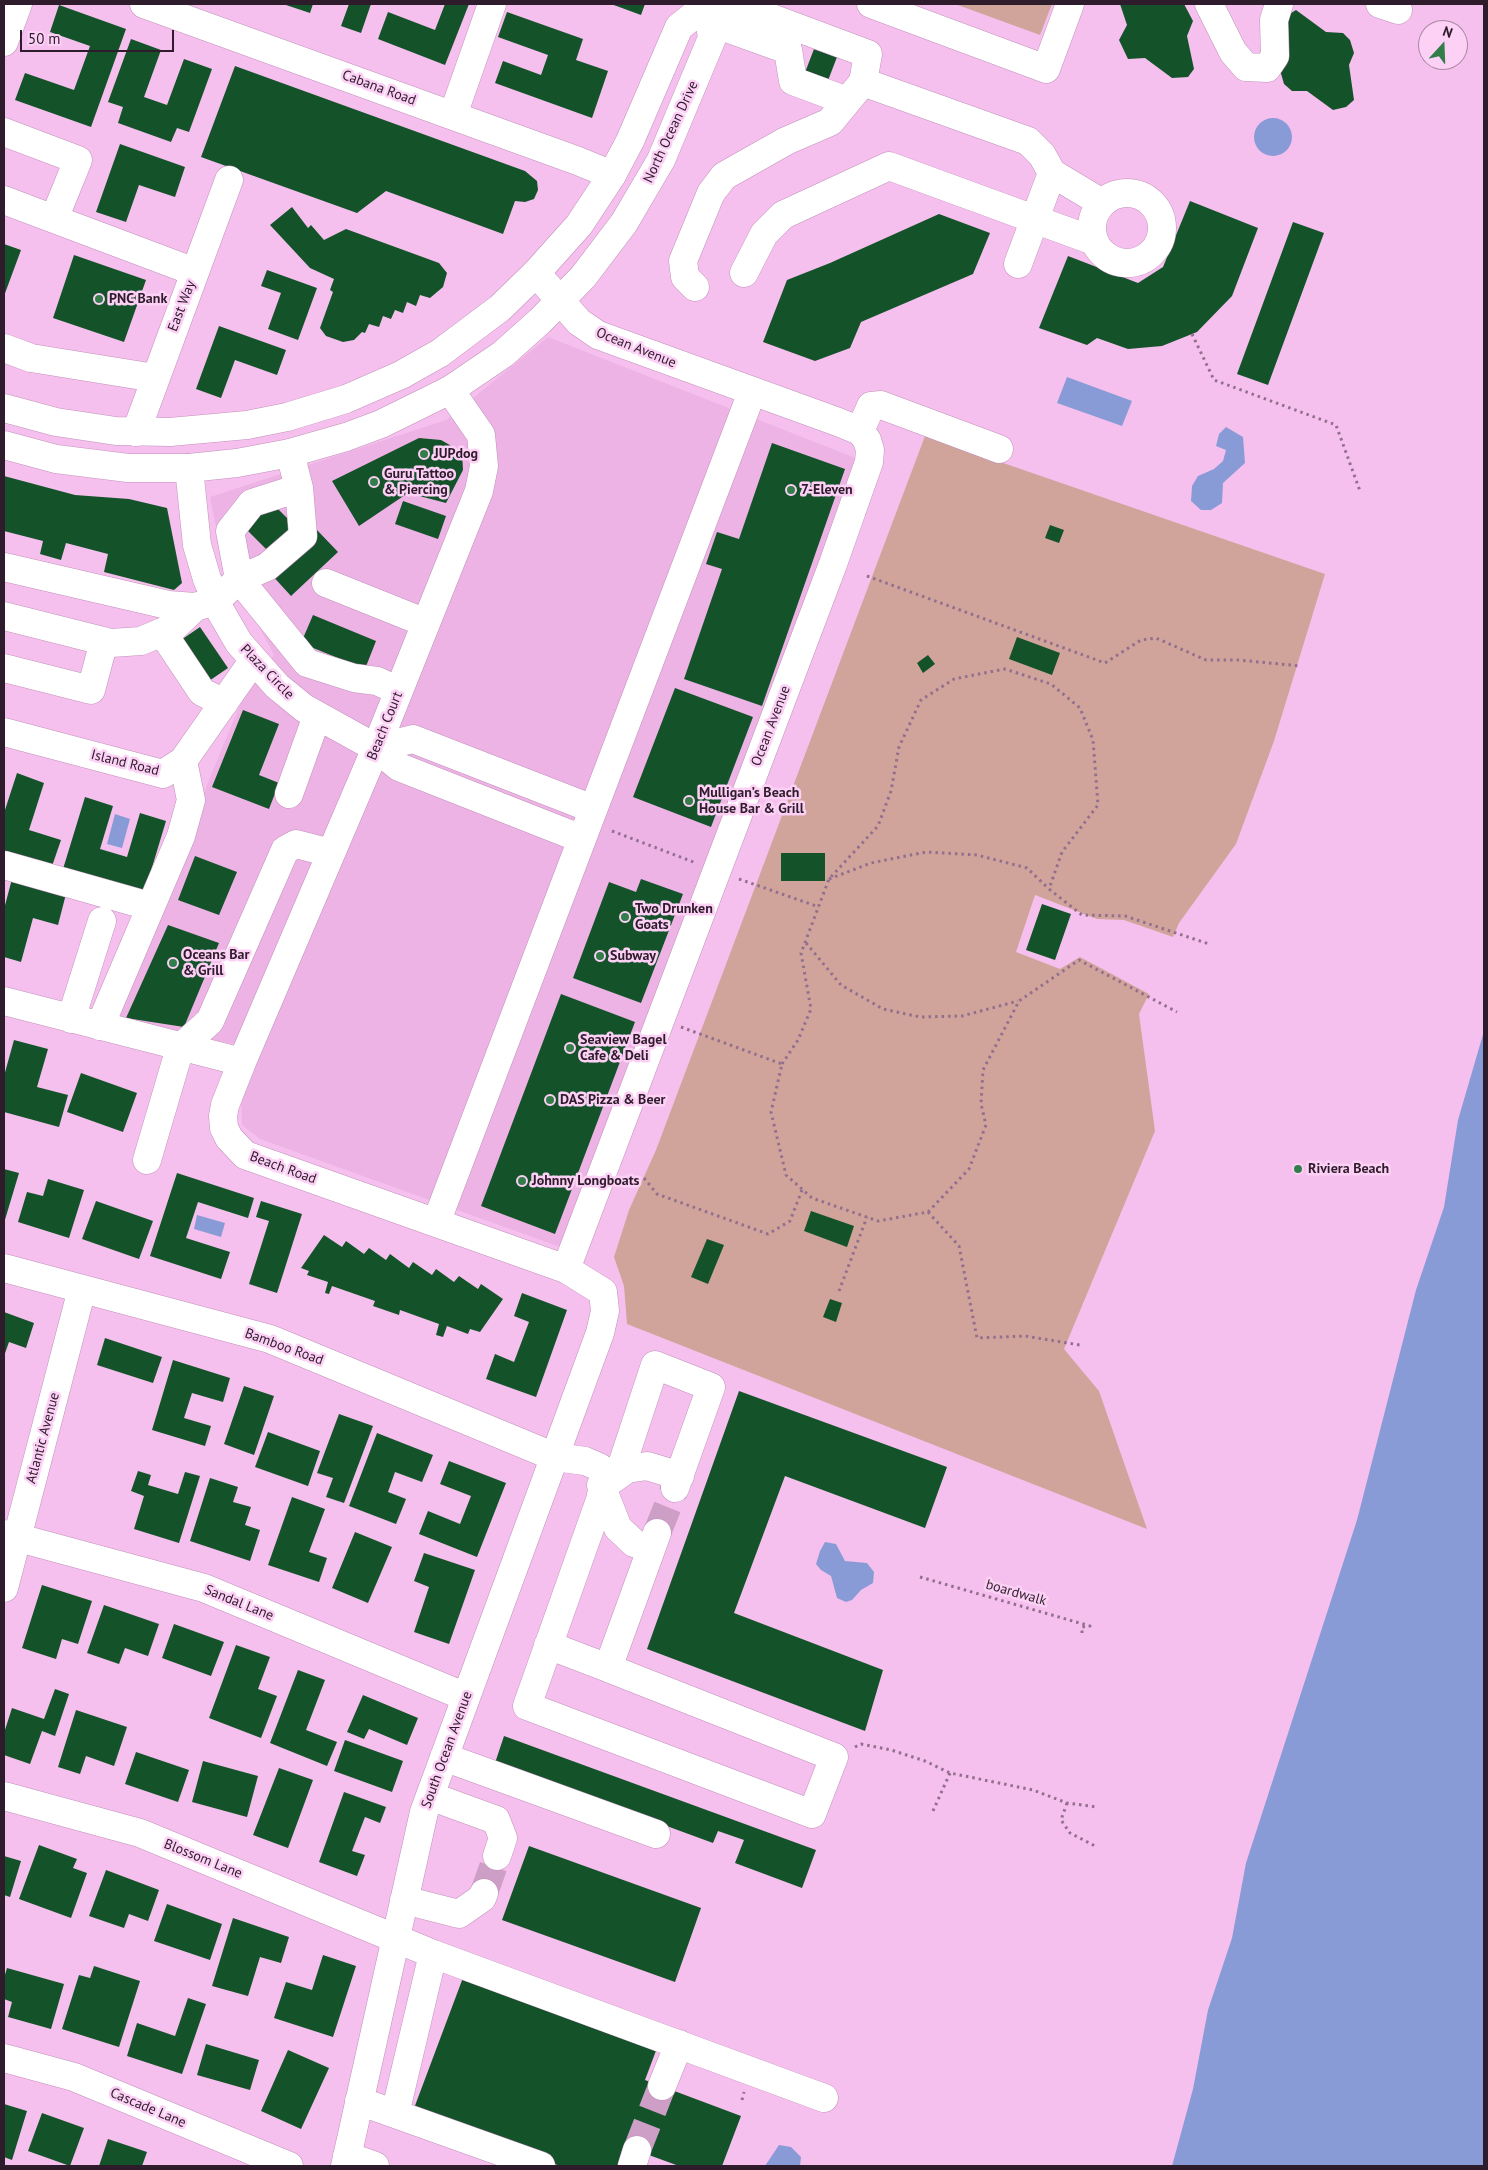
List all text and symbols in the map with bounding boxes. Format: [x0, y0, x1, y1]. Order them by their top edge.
scale bar [22, 20, 176, 52]
north arrow [1418, 20, 1468, 70]
text: N [1440, 22, 1455, 42]
text: 50 m [28, 29, 61, 48]
street label: Cabana Road [340, 67, 418, 109]
street label: North Ocean Drive [640, 78, 702, 186]
street label: East Way [165, 278, 199, 334]
place label: PNC Bank [109, 291, 167, 307]
marker: PNC Bank [93, 293, 105, 305]
street label: Ocean Avenue [594, 324, 678, 372]
place label: JUPdog [434, 446, 478, 462]
marker: JUPdog [418, 448, 430, 460]
place label: Guru Tattoo & Piercing [384, 466, 454, 498]
marker: Guru Tattoo & Piercing [368, 476, 380, 488]
place label: 7-Eleven [801, 482, 853, 498]
marker: 7-Eleven [785, 484, 797, 496]
street label: Plaza Circle [237, 641, 297, 703]
street label: Ocean Avenue [748, 683, 794, 769]
street label: Beach Court [364, 689, 406, 763]
street label: Island Road [89, 746, 161, 780]
place label: Mulligan’s Beach House Bar & Grill [699, 785, 804, 818]
marker: Mulligan’s Beach House Bar & Grill [683, 795, 695, 807]
place label: Two Drunken Goats [635, 901, 713, 934]
marker: Two Drunken Goats [619, 911, 631, 923]
place label: Oceans Bar & Grill [183, 947, 249, 980]
place label: Subway [610, 948, 656, 964]
marker: Subway [594, 950, 606, 962]
marker: Oceans Bar & Grill [167, 957, 179, 969]
place label: Seaview Bagel Cafe & Deli [580, 1032, 667, 1064]
marker: Seaview Bagel Cafe & Deli [564, 1042, 576, 1054]
place label: DAS Pizza & Beer [560, 1092, 665, 1108]
marker: DAS Pizza & Beer [544, 1094, 556, 1106]
street label: Beach Road [247, 1148, 319, 1188]
place label: Riviera Beach [1308, 1161, 1389, 1177]
marker: Riviera Beach [1292, 1163, 1304, 1175]
place label: Johnny Longboats [532, 1173, 639, 1189]
marker: Johnny Longboats [516, 1175, 528, 1187]
street label: Bamboo Road [242, 1325, 326, 1369]
street label: Atlantic Avenue [23, 1391, 63, 1485]
street label: boardwalk [984, 1576, 1048, 1610]
street label: Sandal Lane [202, 1582, 276, 1624]
street label: South Ocean Avenue [418, 1689, 476, 1811]
street label: Blossom Lane [161, 1836, 245, 1882]
street label: Cascade Lane [107, 2084, 189, 2132]

